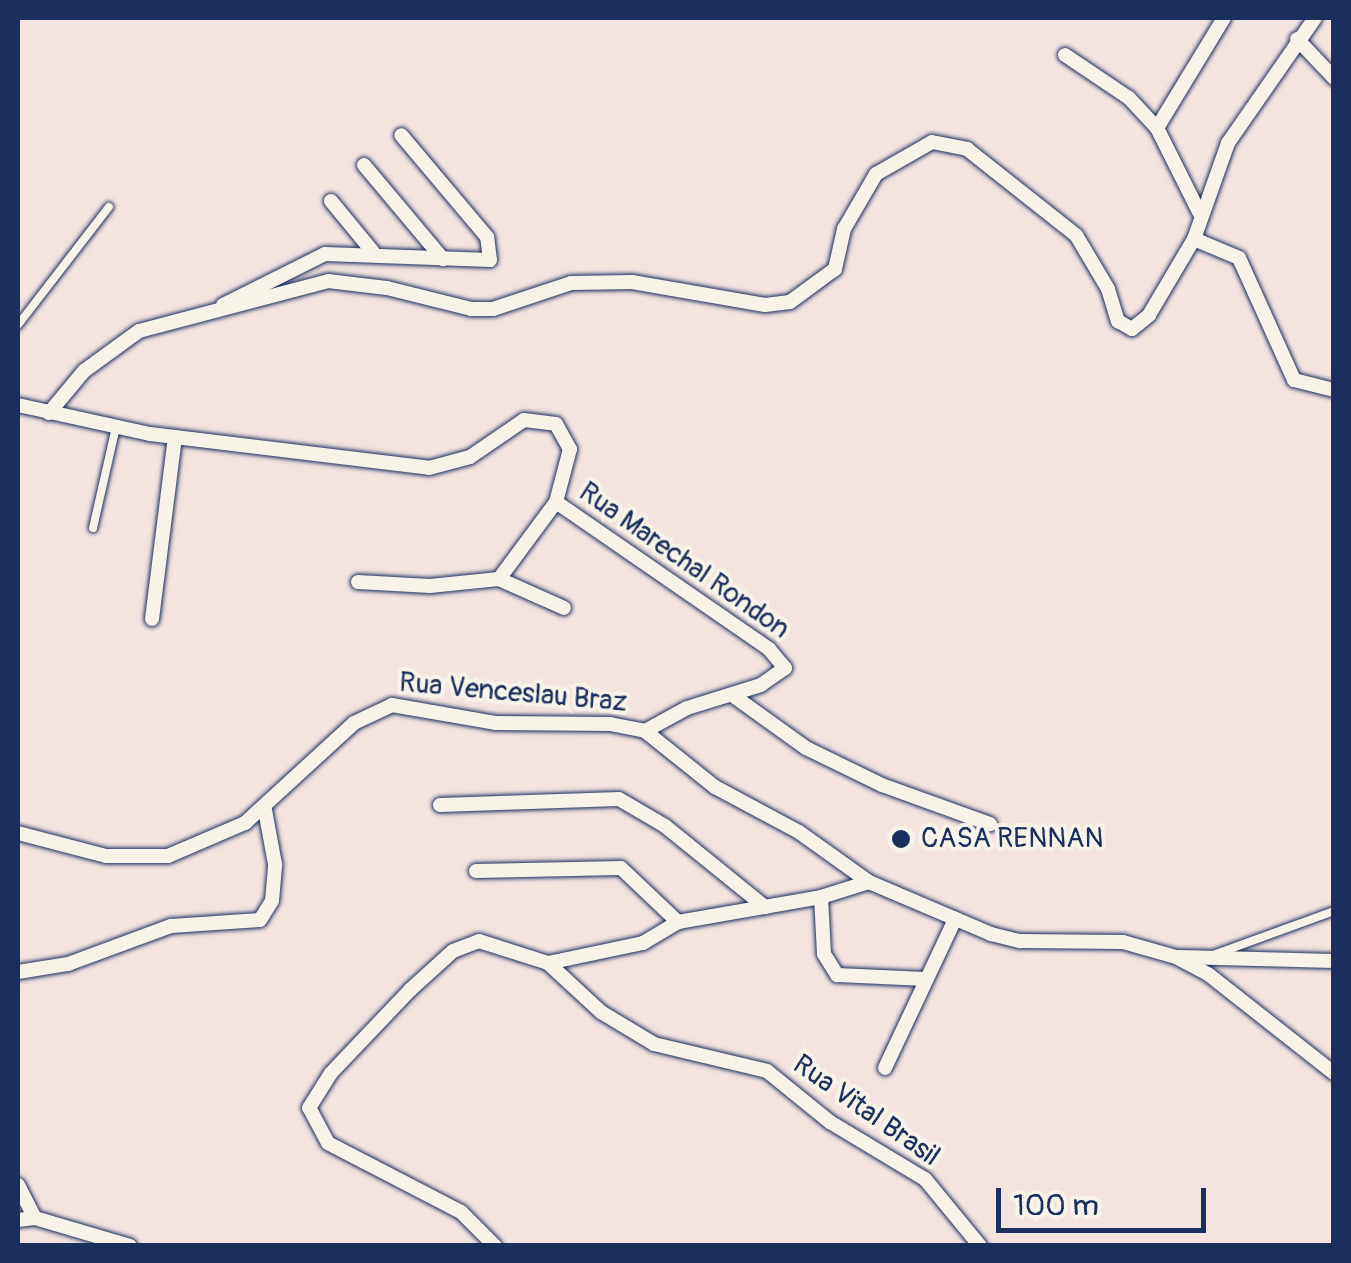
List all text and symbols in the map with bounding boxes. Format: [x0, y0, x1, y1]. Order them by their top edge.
street label: Rua Marechal Rondon [572, 476, 796, 646]
street label: Rua Venceslau Braz [398, 666, 628, 720]
place label: CASA RENNAN [921, 822, 1103, 856]
marker: CASA RENNAN [890, 828, 912, 850]
street label: Rua Vital Brasil [786, 1048, 946, 1174]
scale bar [1001, 1168, 1211, 1230]
text: 100 m [1013, 1187, 1099, 1224]

